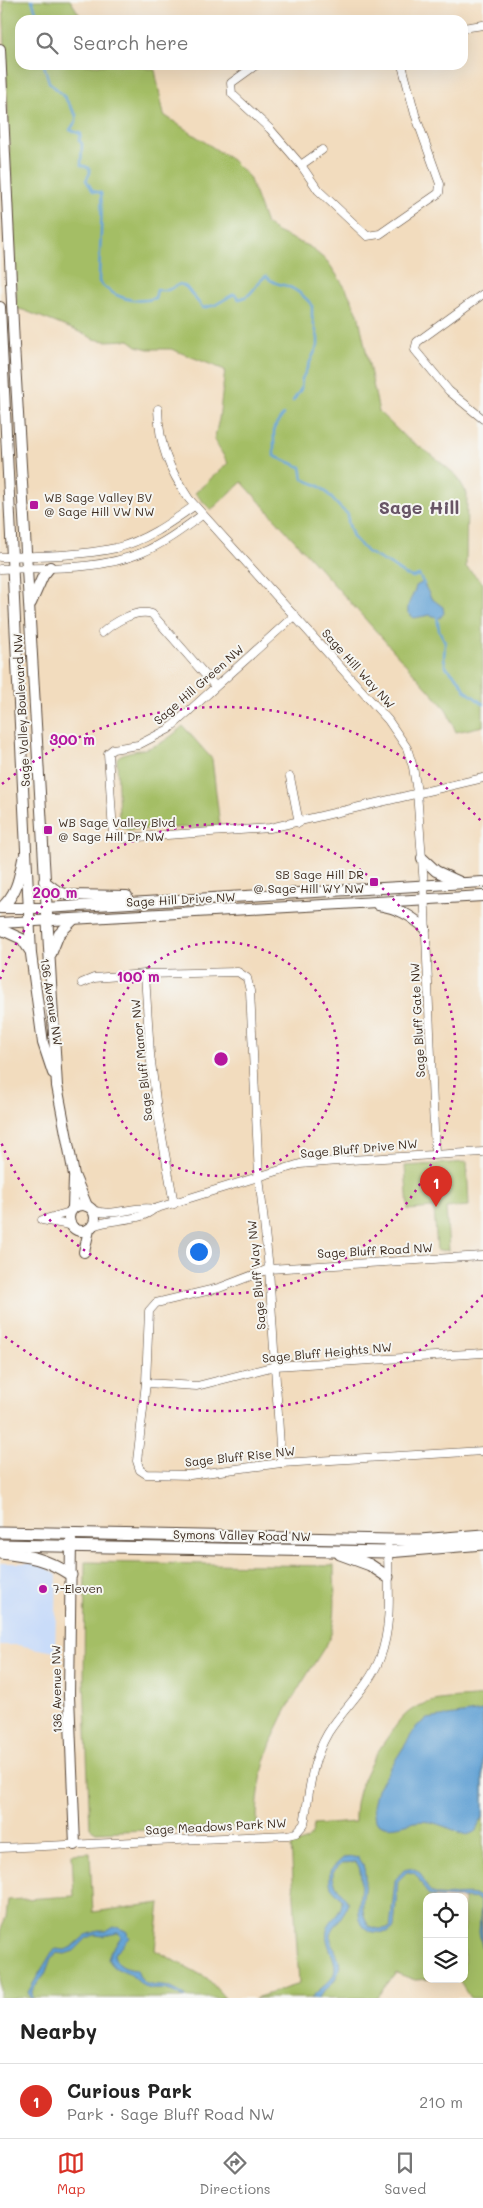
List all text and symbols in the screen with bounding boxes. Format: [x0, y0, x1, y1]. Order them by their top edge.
search box [15, 15, 468, 70]
icon: search [33, 29, 61, 57]
text: Search here [73, 30, 189, 55]
place label: WB Sage Valley BV @ Sage Hill VW NW [44, 489, 155, 519]
district label: Sage Hill [379, 495, 459, 519]
marker: WB Sage Valley BV @ Sage Hill VW NW [28, 499, 40, 511]
street label: Sage Hill Way NW [319, 625, 399, 712]
street label: Sage Valley Boulevard NW [9, 633, 33, 787]
street label: Sage Hill Green NW [150, 641, 247, 728]
text: 300 m [49, 729, 95, 749]
place label: WB Sage Valley Blvd @ Sage Hill Dr NW [58, 814, 176, 844]
marker: WB Sage Valley Blvd @ Sage Hill Dr NW [42, 824, 54, 836]
place label: SB Sage Hill DR @ Sage Hill WY NW [253, 866, 364, 896]
marker: SB Sage Hill DR @ Sage Hill WY NW [368, 876, 380, 888]
text: 200 m [33, 882, 78, 902]
street label: Sage Hill Drive NW [126, 888, 236, 910]
street label: 136 Avenue NW [37, 957, 67, 1047]
street label: Sage Bluff Gate NW [406, 962, 428, 1078]
text: 100 m [116, 966, 160, 986]
street label: Sage Bluff Manor NW [127, 998, 155, 1122]
centre of rings [212, 1050, 230, 1068]
street label: Sage Bluff Drive NW [300, 1135, 418, 1161]
pin: 1 [420, 1166, 452, 1207]
street label: Sage Bluff Way NW [243, 1220, 269, 1331]
your location [186, 1239, 212, 1265]
street label: Sage Bluff Road NW [317, 1239, 433, 1261]
street label: Sage Bluff Heights NW [261, 1338, 393, 1366]
street label: Sage Bluff Rise NW [184, 1442, 296, 1470]
street label: Symons Valley Road NW [173, 1526, 311, 1544]
place label: 7-Eleven [53, 1580, 102, 1596]
marker: 7-Eleven [37, 1583, 49, 1595]
street label: 136 Avenue NW [47, 1645, 65, 1733]
street label: Sage Meadows Park NW [145, 1814, 287, 1838]
map controls [423, 1893, 468, 1983]
button: locate [423, 1893, 468, 1938]
button: layers [423, 1938, 468, 1983]
text: Nearby [20, 2017, 97, 2044]
text: Curious Park [67, 2078, 192, 2103]
text: 1 [32, 2091, 40, 2112]
text: 210 m [419, 2091, 463, 2112]
text: Park · Sage Bluff Road NW [67, 2103, 275, 2124]
tab: Map [57, 2149, 85, 2198]
tab: Directions [199, 2149, 271, 2198]
tab: Saved [384, 2149, 426, 2198]

